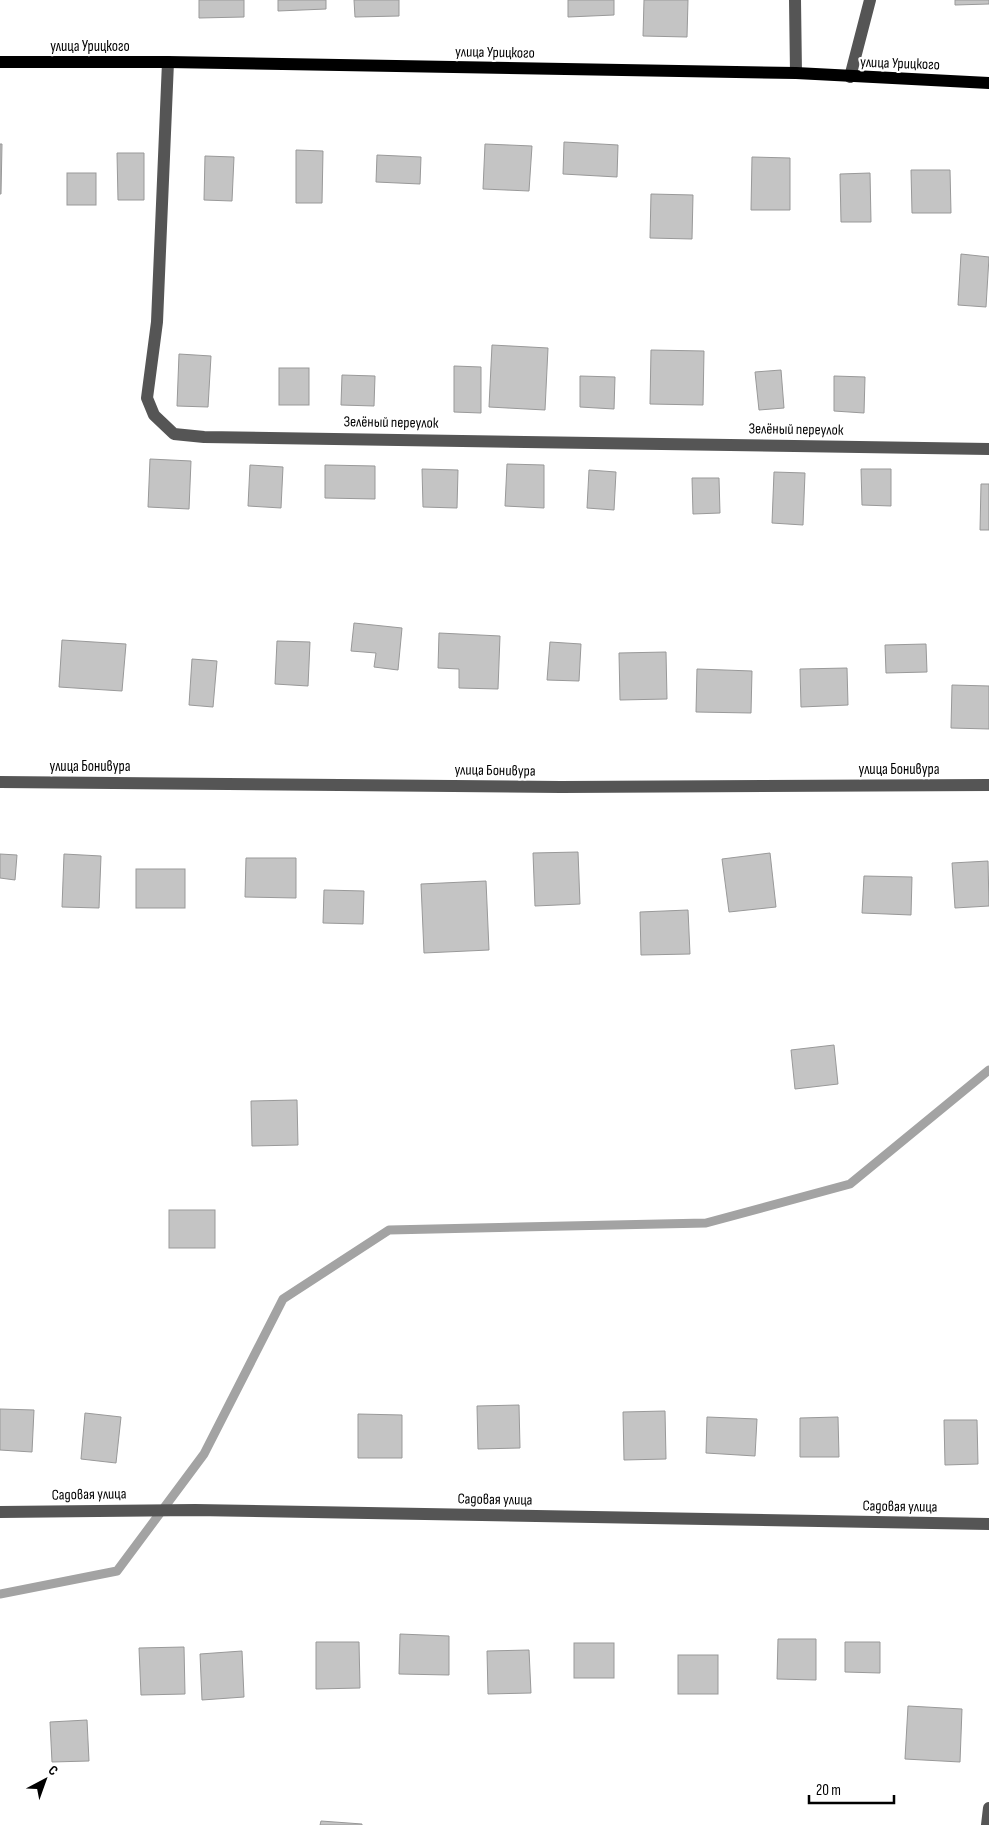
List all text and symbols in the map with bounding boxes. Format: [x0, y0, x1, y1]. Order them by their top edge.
street label: улица Урицкого [50, 37, 130, 56]
street label: улица Урицкого [455, 42, 535, 63]
street label: улица Урицкого [860, 53, 940, 74]
street label: Зелёный переулок [343, 412, 439, 433]
street label: Зелёный переулок [748, 419, 844, 440]
street label: улица Бонивура [49, 757, 131, 776]
street label: улица Бонивура [454, 760, 536, 781]
street label: улица Бонивура [858, 760, 940, 779]
street label: Садовая улица [51, 1484, 127, 1505]
street label: Садовая улица [457, 1489, 533, 1510]
street label: Садовая улица [862, 1496, 938, 1517]
north arrow [20, 1755, 70, 1805]
text: С [45, 1762, 61, 1779]
scale bar [809, 1772, 894, 1804]
text: 20 m [816, 1781, 841, 1800]

